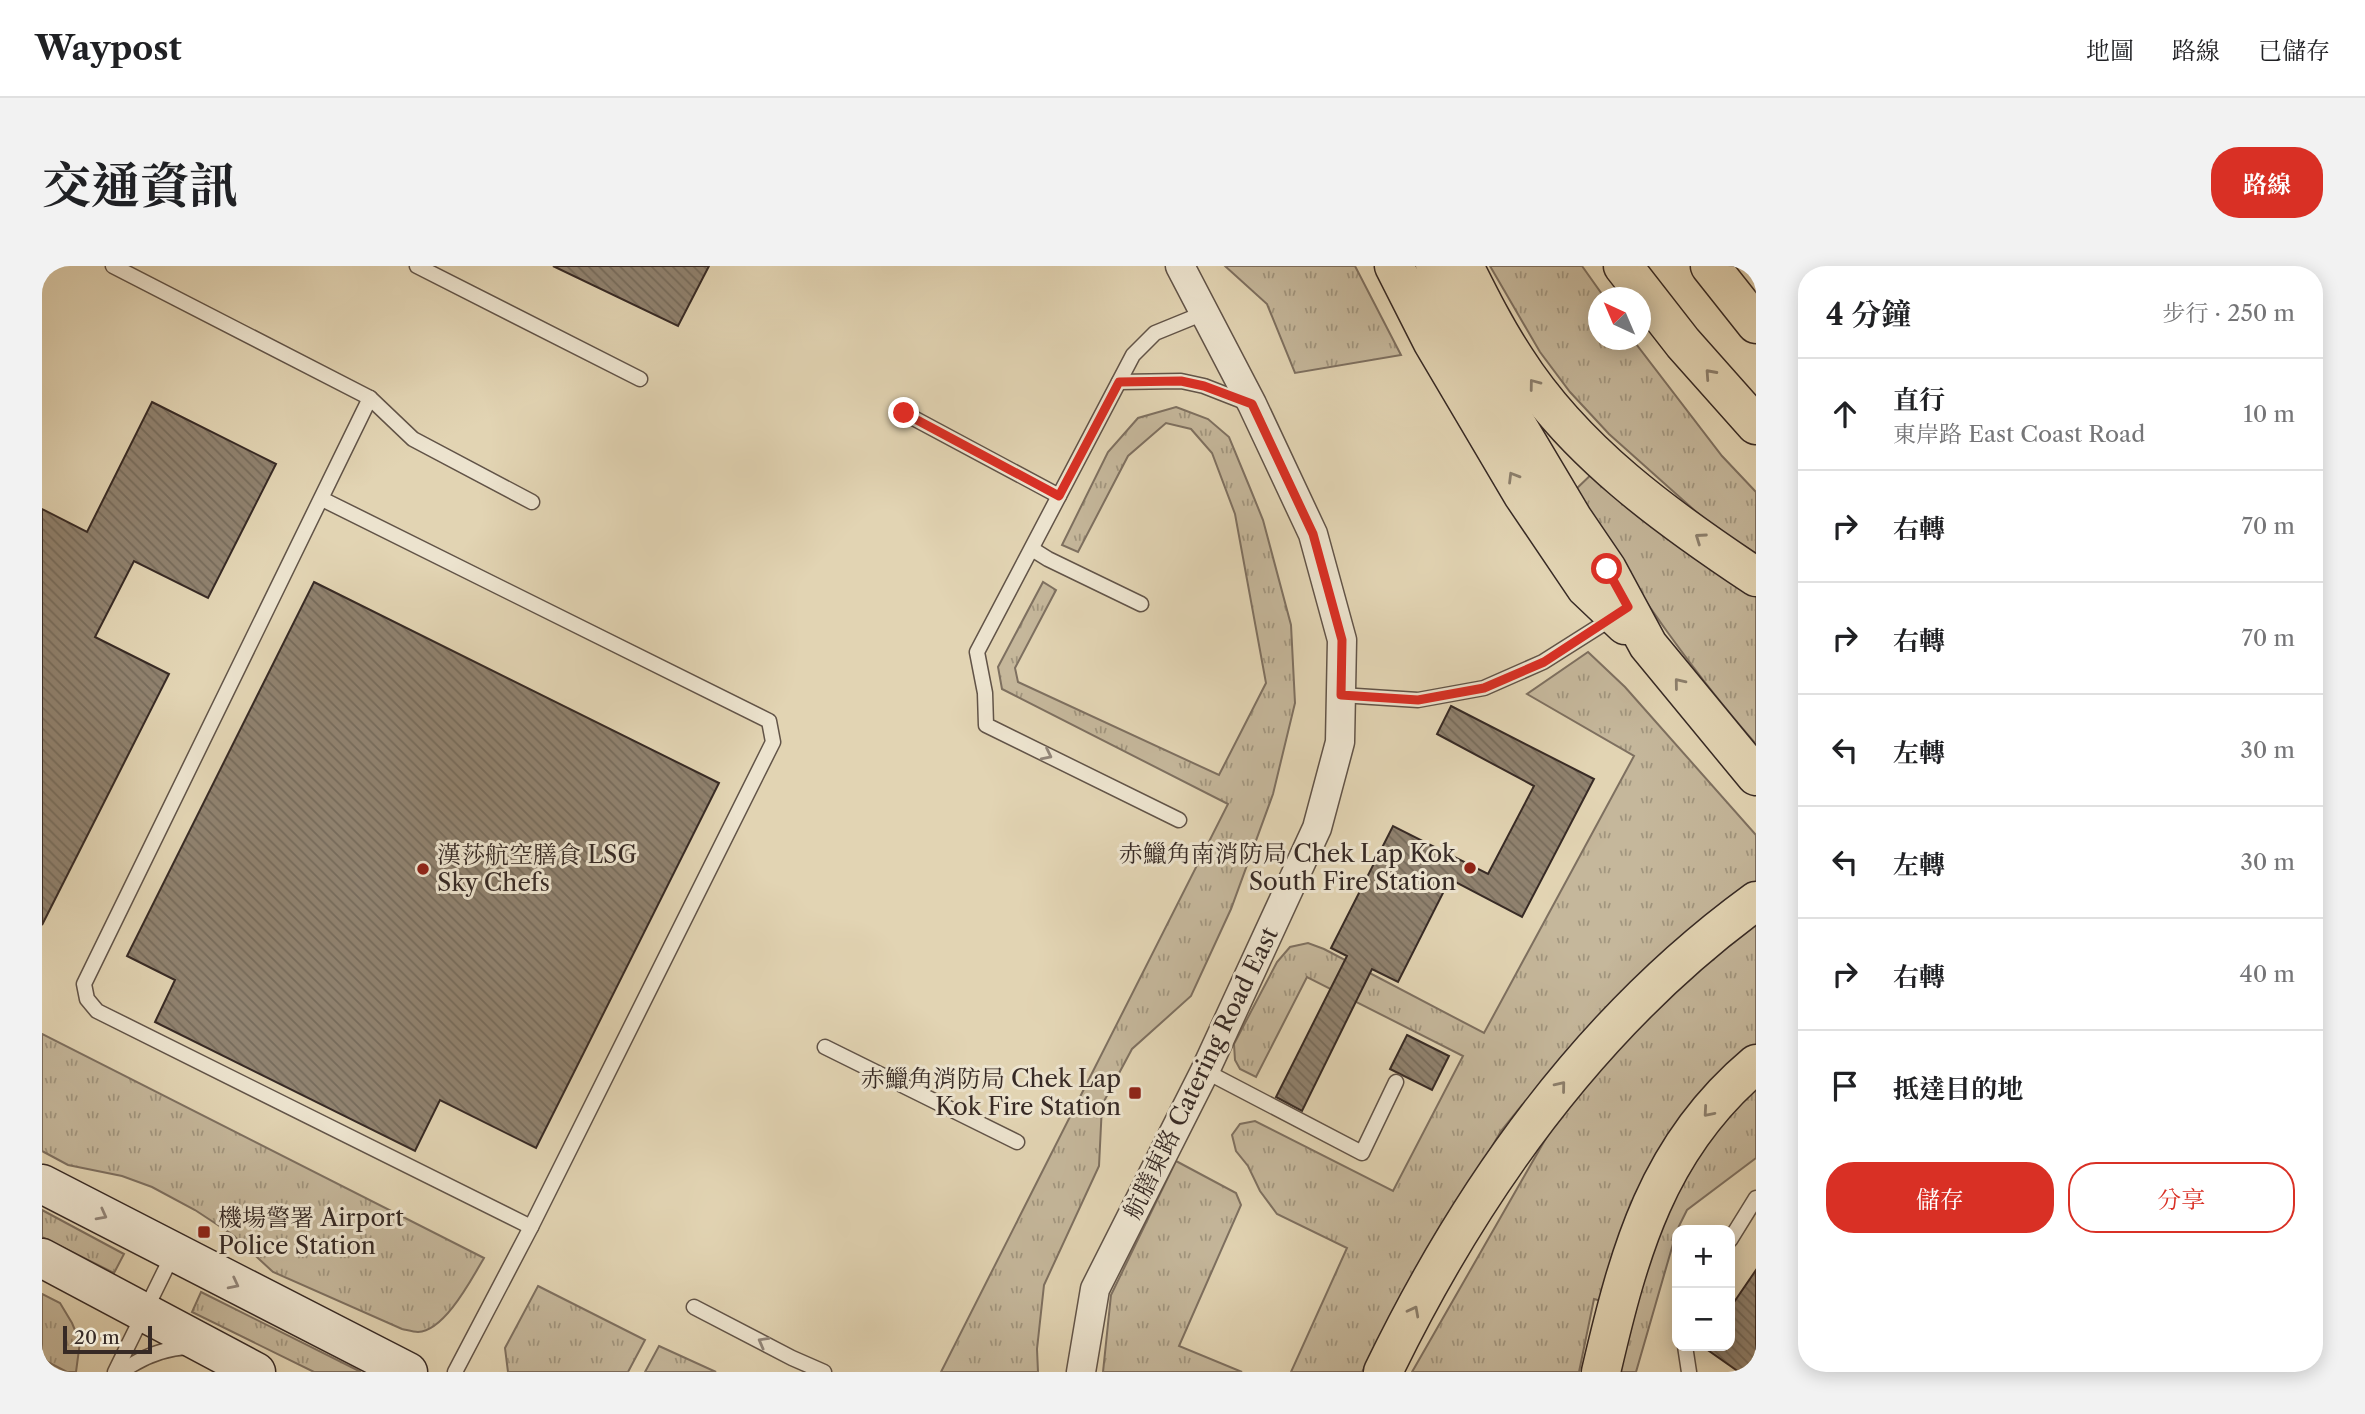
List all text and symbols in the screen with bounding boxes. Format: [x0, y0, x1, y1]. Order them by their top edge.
text: Waypost [35, 28, 182, 69]
text: 地圖 [2086, 36, 2134, 65]
text: 路線 [2172, 36, 2220, 65]
text: 已儲存 [2258, 36, 2330, 65]
button: 路線 [2211, 147, 2323, 218]
text: 交通資訊 [42, 155, 238, 216]
north arrow [1588, 287, 1651, 350]
text: 4 分鐘 [1826, 296, 1911, 333]
text: 步行 · 250 m [2162, 299, 2295, 327]
one-way arrow [1706, 369, 1719, 382]
one-way arrow [1529, 379, 1542, 392]
text: 直行 [1893, 384, 1945, 416]
icon: ahead [1826, 395, 1864, 433]
route end [888, 397, 919, 428]
text: 10 m [2243, 400, 2295, 428]
text: 東岸路 East Coast Road [1893, 420, 2145, 448]
one-way arrow [1508, 471, 1521, 484]
icon: right [1826, 507, 1864, 545]
text: 70 m [2242, 512, 2295, 540]
text: 右轉 [1893, 513, 1945, 545]
one-way arrow [1695, 534, 1708, 546]
route start [1591, 553, 1622, 584]
icon: right [1826, 619, 1864, 657]
text: 70 m [2242, 624, 2295, 652]
text: 右轉 [1893, 625, 1945, 657]
one-way arrow [1675, 679, 1688, 691]
icon: left [1826, 731, 1864, 769]
text: 30 m [2240, 736, 2295, 764]
text: 左轉 [1893, 737, 1945, 769]
one-way arrow [1040, 747, 1052, 761]
place label: 赤鱲角南消防局 Chek Lap Kok South Fire Station [1119, 839, 1457, 896]
place label: 漢莎航空膳食 LSG Sky Chefs [437, 840, 637, 897]
icon: left [1826, 843, 1864, 881]
text: 30 m [2240, 848, 2295, 876]
text: 左轉 [1893, 849, 1945, 881]
marker: 赤鱲角南消防局 Chek Lap Kok South Fire Station [1462, 860, 1478, 876]
marker: 漢莎航空膳食 LSG Sky Chefs [415, 861, 431, 877]
street label: 航膳東路 Catering Road East [1117, 922, 1284, 1223]
icon: right [1826, 955, 1864, 993]
text: 40 m [2240, 960, 2295, 988]
text: 右轉 [1893, 961, 1945, 993]
place label: 赤鱲角消防局 Chek Lap Kok Fire Station [861, 1064, 1121, 1121]
icon: arrive [1826, 1067, 1864, 1105]
text: 抵達目的地 [1893, 1073, 2023, 1105]
one-way arrow [1553, 1082, 1565, 1095]
marker: 赤鱲角消防局 Chek Lap Kok Fire Station [1127, 1085, 1143, 1101]
one-way arrow [1704, 1104, 1716, 1117]
button: 儲存 [1826, 1162, 2054, 1233]
button: 分享 [2068, 1162, 2295, 1233]
place label: 機場警署 Airport Police Station [218, 1203, 404, 1260]
one-way arrow [95, 1207, 108, 1221]
marker: 機場警署 Airport Police Station [196, 1224, 212, 1240]
map controls [1672, 1225, 1735, 1351]
button: + [1672, 1225, 1735, 1288]
one-way arrow [227, 1276, 239, 1289]
button: − [1672, 1288, 1735, 1351]
one-way arrow [1406, 1306, 1419, 1318]
scale bar [63, 1323, 152, 1355]
text: 20 m [74, 1326, 120, 1349]
one-way arrow [758, 1337, 770, 1350]

